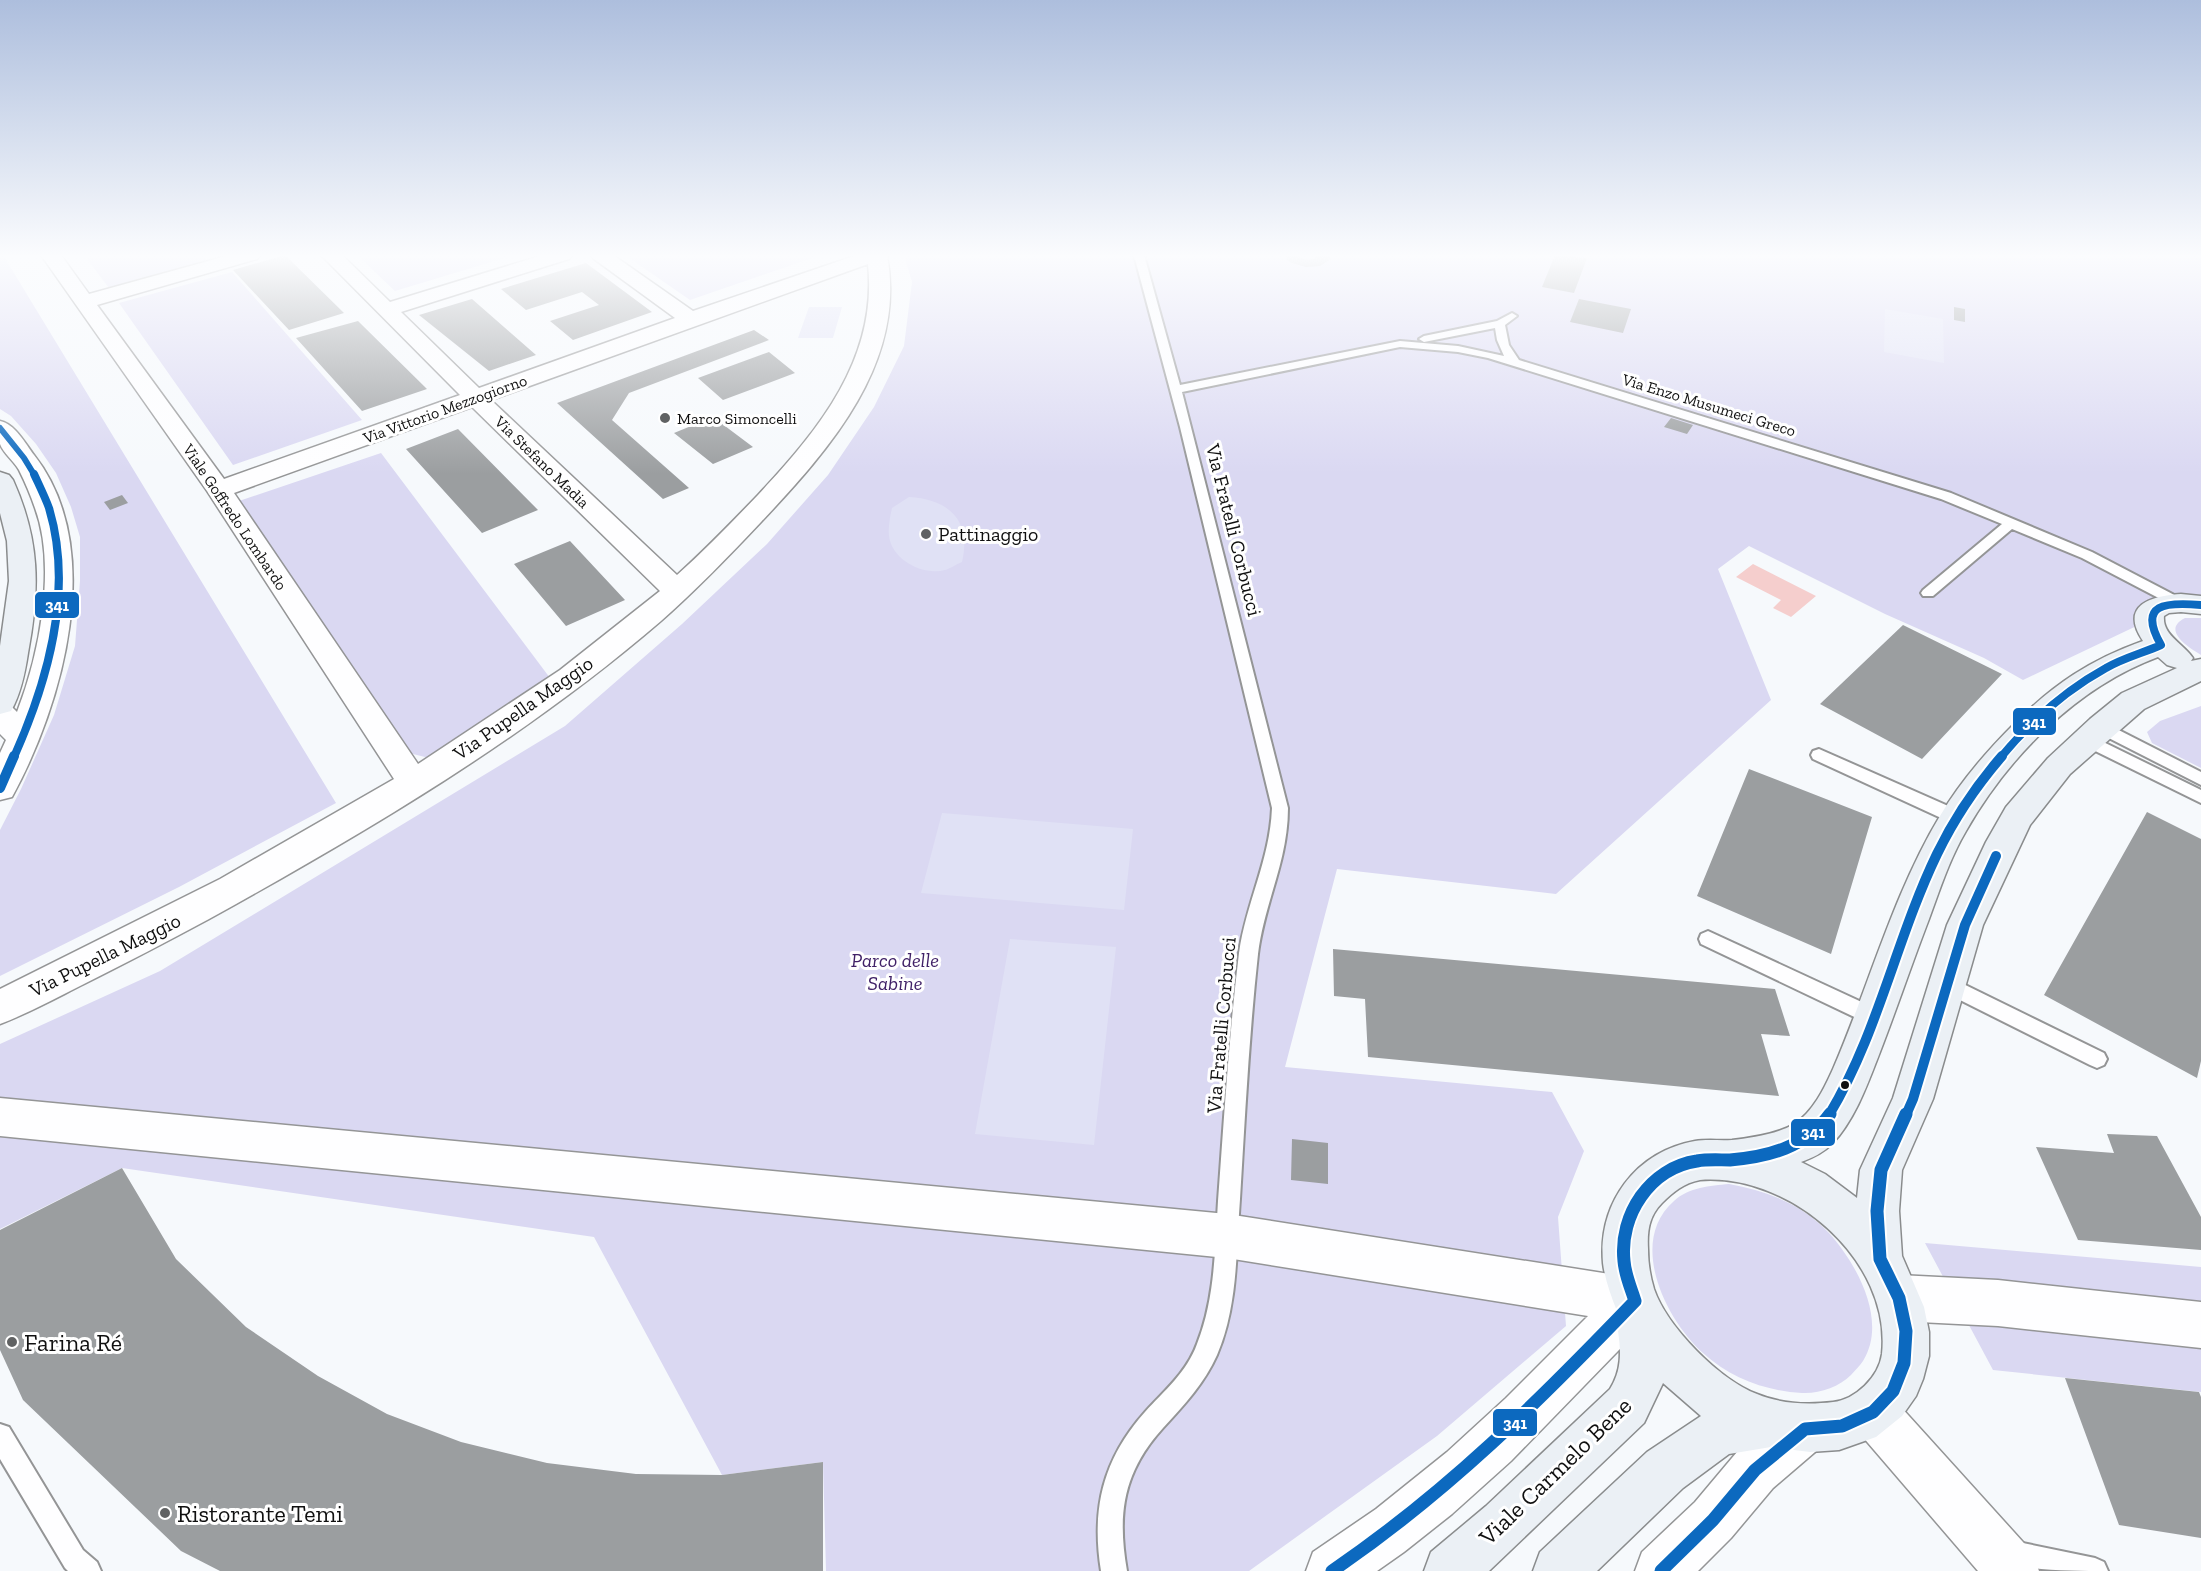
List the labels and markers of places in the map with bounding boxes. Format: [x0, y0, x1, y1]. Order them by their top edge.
place label: Marco Simoncelli [677, 409, 797, 428]
marker: Marco Simoncelli [658, 411, 672, 425]
place label: Pattinaggio [938, 522, 1038, 546]
marker: Pattinaggio [919, 527, 933, 541]
unlabelled marker [1839, 1079, 1851, 1091]
place label: Farina Ré [24, 1328, 122, 1357]
marker: Farina Ré [5, 1335, 19, 1349]
place label: Ristorante Temi [177, 1499, 343, 1528]
marker: Ristorante Temi [158, 1506, 172, 1520]

